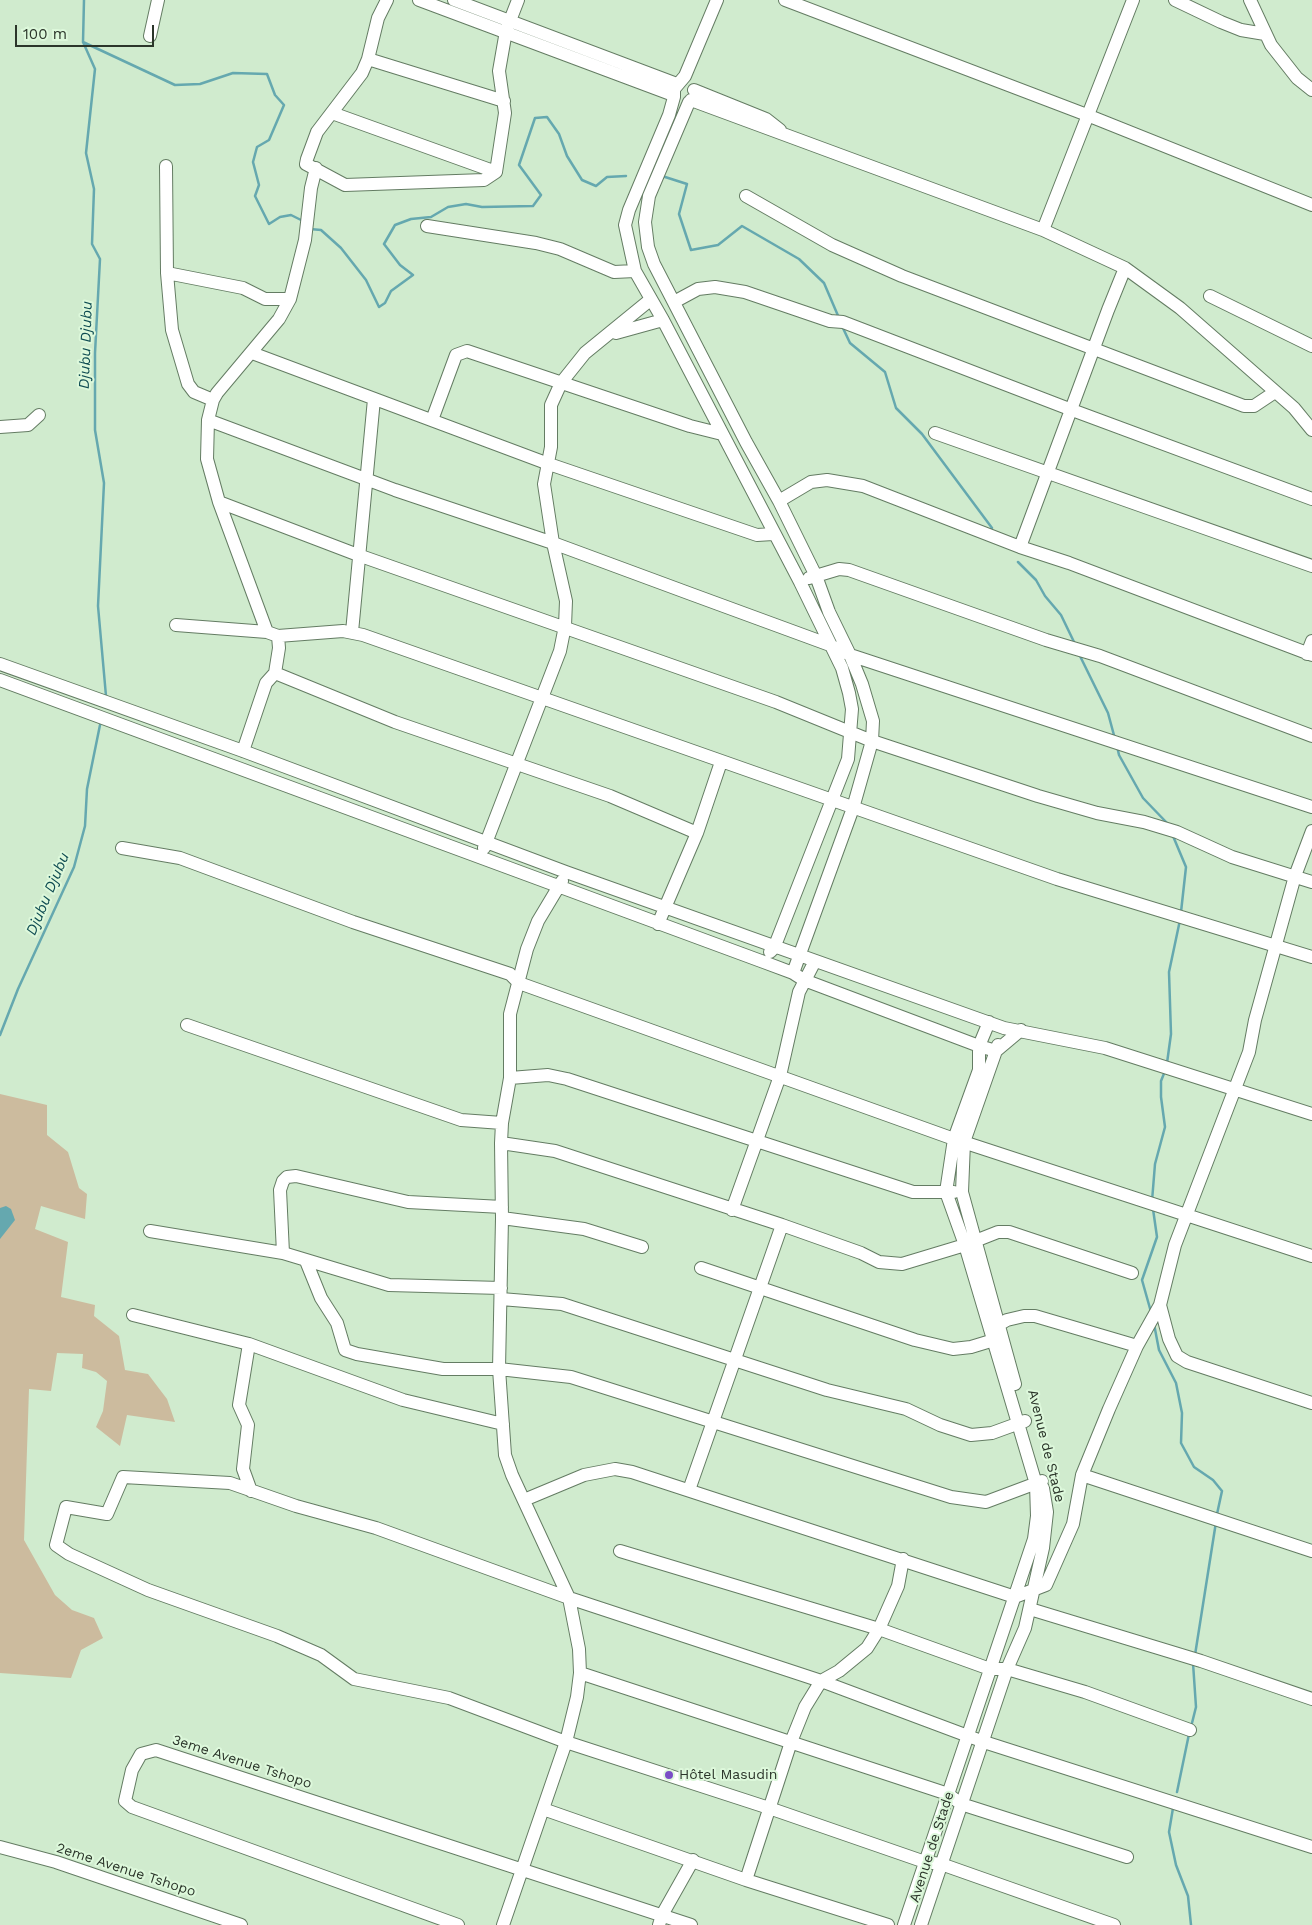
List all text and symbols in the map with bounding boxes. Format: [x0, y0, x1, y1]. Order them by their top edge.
scale bar [18, 15, 156, 47]
text: 100 m [23, 25, 67, 43]
water label: Djubu Djubu [75, 301, 97, 389]
water label: Djubu Djubu [23, 850, 73, 938]
street label: Avenue de Stade [1024, 1388, 1068, 1504]
street label: 3eme Avenue Tshopo [170, 1732, 314, 1792]
place label: Hôtel Masudin [679, 1767, 777, 1783]
marker: Hôtel Masudin [663, 1769, 675, 1781]
street label: Avenue de Stade [906, 1789, 958, 1905]
street label: 2eme Avenue Tshopo [54, 1840, 198, 1900]

